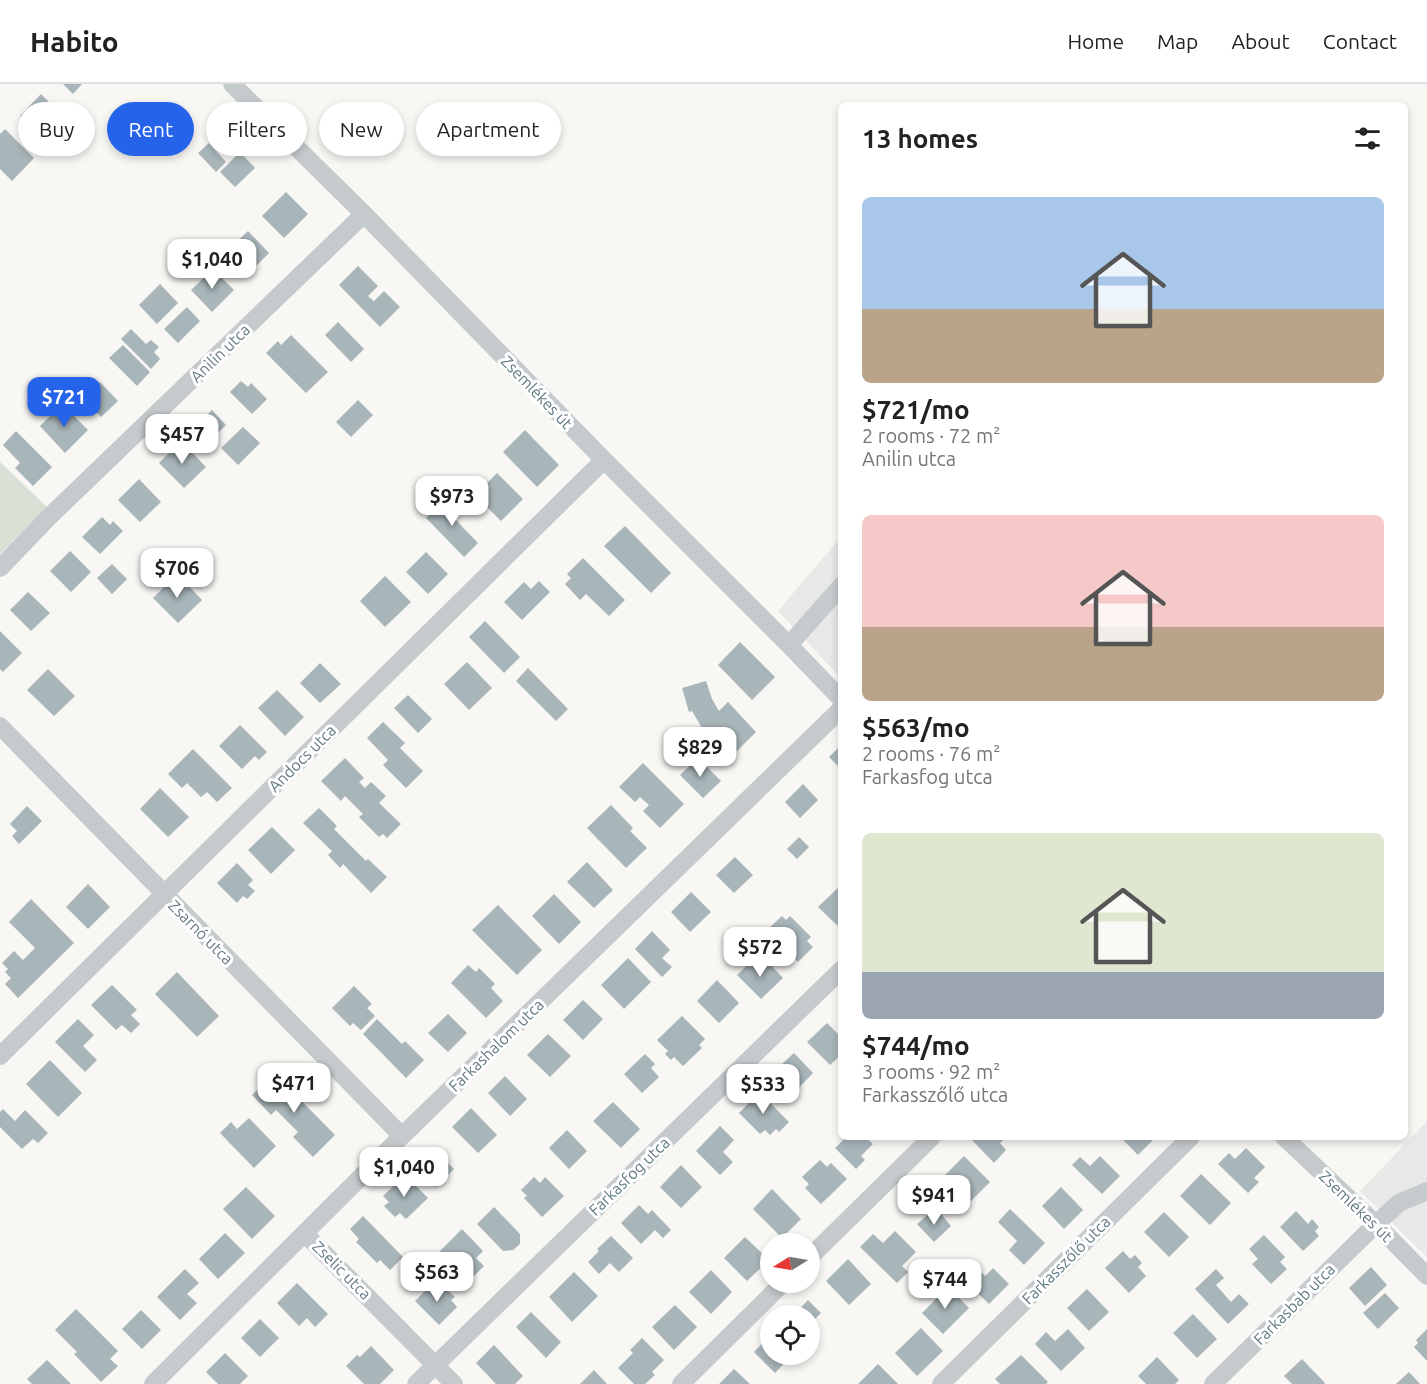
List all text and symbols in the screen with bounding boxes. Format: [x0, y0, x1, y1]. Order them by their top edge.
text: Habito [30, 26, 119, 57]
text: Home [1067, 29, 1124, 53]
text: Map [1157, 29, 1198, 53]
text: About [1231, 29, 1290, 53]
text: Contact [1323, 29, 1397, 53]
chip: Buy [18, 102, 95, 156]
chip: Rent [107, 102, 194, 156]
chip: Filters [206, 102, 307, 156]
chip: New [319, 102, 404, 156]
chip: Apartment [416, 102, 561, 156]
icon: filters [1351, 122, 1384, 155]
text: 13 homes [862, 124, 978, 153]
icon: home [1069, 236, 1177, 344]
pin: $1,040 [163, 239, 261, 290]
text: $1,040 [181, 247, 243, 270]
street label: Anilin utca [187, 320, 253, 386]
street label: Zsemlékes út [498, 352, 577, 433]
pin: $721 [28, 377, 100, 428]
text: $721 [41, 385, 87, 408]
text: $721/mo [862, 395, 970, 424]
pin: $457 [146, 414, 218, 465]
text: $457 [159, 422, 205, 445]
text: 2 rooms · 72 m² [862, 424, 1000, 447]
text: Anilin utca [862, 447, 956, 470]
pin: $973 [416, 476, 488, 527]
text: $973 [429, 484, 475, 507]
pin: $706 [141, 548, 213, 599]
icon: home [1069, 554, 1177, 662]
text: $706 [154, 556, 200, 579]
text: $563/mo [862, 713, 970, 742]
street label: Andocs utca [265, 721, 339, 795]
pin: $829 [664, 727, 736, 778]
text: $829 [677, 735, 723, 758]
text: 2 rooms · 76 m² [862, 742, 1000, 765]
text: Farkasfog utca [862, 765, 993, 788]
icon: home [1069, 872, 1177, 980]
street label: Zsarnó utca [165, 896, 237, 968]
pin: $572 [724, 927, 796, 978]
text: $572 [737, 935, 783, 958]
street label: Farkashalom utca [445, 995, 547, 1095]
text: $744/mo [862, 1031, 970, 1060]
text: 3 rooms · 92 m² [862, 1060, 1000, 1083]
pin: $471 [258, 1063, 330, 1114]
pin: $533 [727, 1064, 799, 1115]
text: $471 [271, 1071, 317, 1094]
text: $533 [740, 1072, 786, 1095]
text: Farkasszőlő utca [862, 1083, 1008, 1106]
street label: Farkasfog utca [585, 1133, 673, 1219]
pin: $1,040 [355, 1147, 453, 1198]
text: $1,040 [373, 1155, 435, 1178]
street label: Zsemlékes út [1316, 1167, 1397, 1246]
pin: $941 [898, 1175, 970, 1226]
text: $941 [911, 1183, 957, 1206]
street label: Farkasszőlő utca [1018, 1212, 1114, 1308]
north arrow [760, 1233, 820, 1293]
map controls [760, 1233, 820, 1365]
street label: Zselic utca [309, 1237, 375, 1303]
pin: $563 [401, 1252, 473, 1303]
pin: $744 [909, 1259, 981, 1310]
text: $563 [414, 1260, 460, 1283]
street label: Farkasbab utca [1250, 1260, 1338, 1348]
text: $744 [922, 1267, 968, 1290]
button: locate [760, 1305, 820, 1365]

